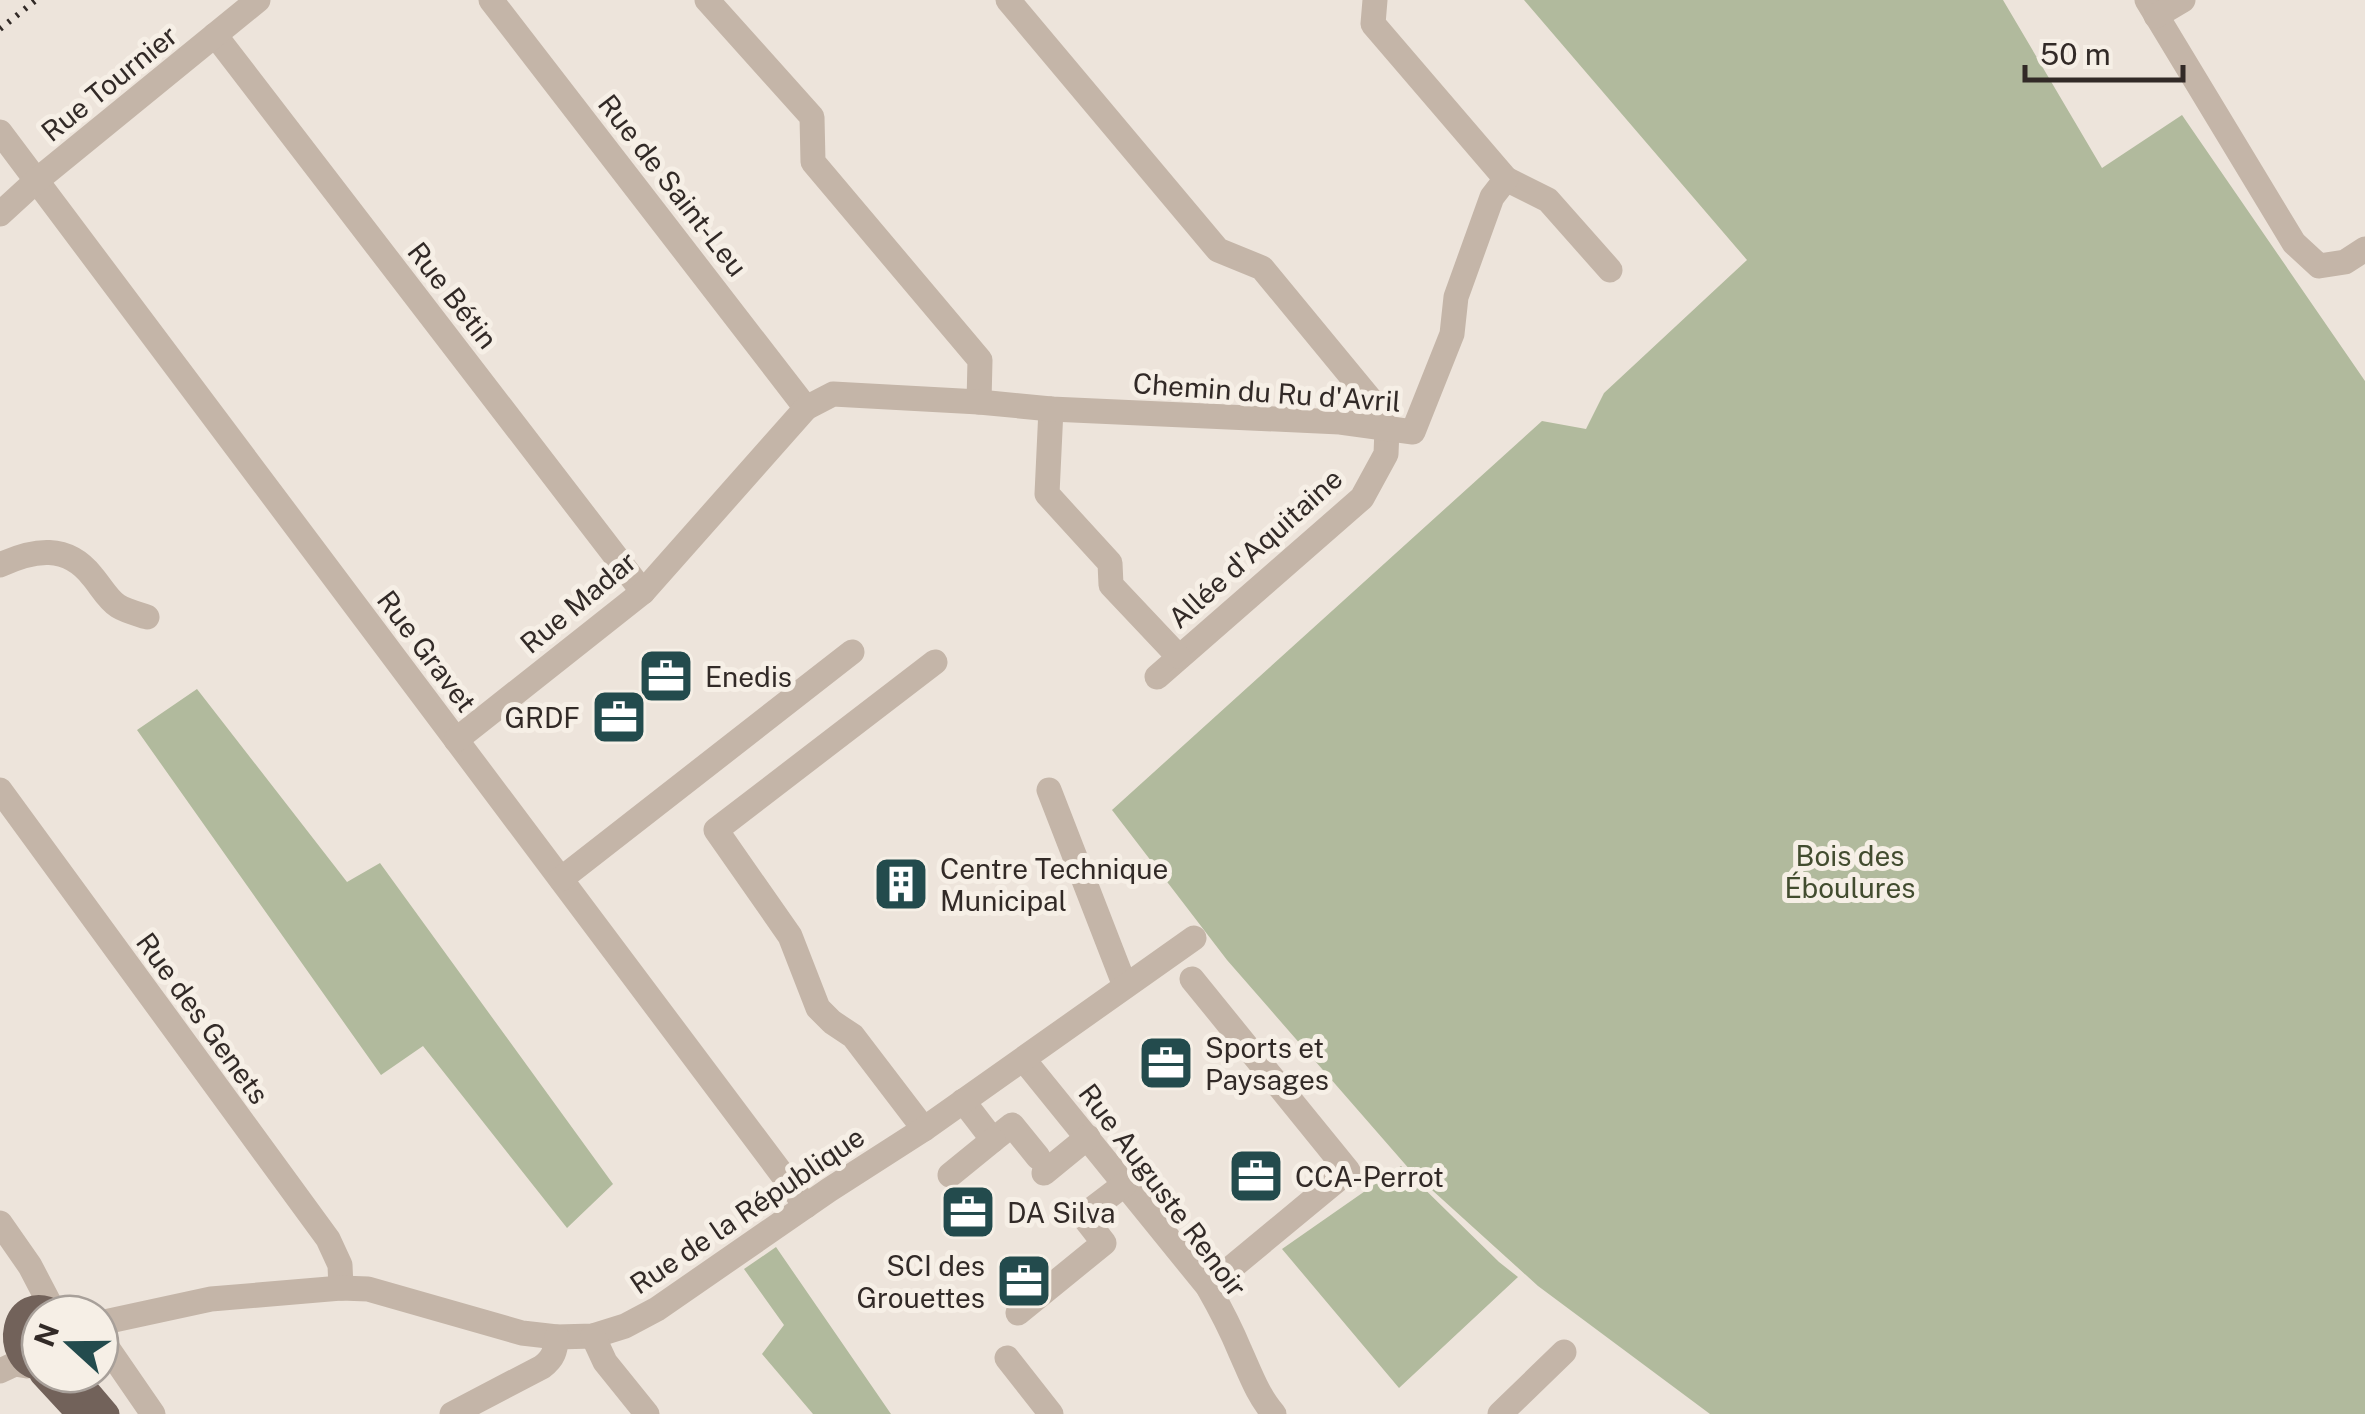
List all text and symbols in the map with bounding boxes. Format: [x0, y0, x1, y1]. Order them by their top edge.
street label: Rue Tournier [34, 18, 184, 148]
scale bar [2025, 20, 2182, 82]
text: 50 m [2040, 36, 2111, 72]
street label: Rue de Saint-Leu [592, 88, 754, 282]
street label: Rue Bétin [401, 235, 505, 355]
street label: Chemin du Ru d'Avril [1132, 366, 1402, 418]
street label: Allée d'Aquitaine [1161, 461, 1349, 635]
street label: Rue Madar [513, 544, 643, 660]
street label: Rue Gravet [371, 584, 483, 718]
office icon: Enedis [636, 646, 696, 706]
place label: Enedis [705, 660, 792, 693]
office icon: GRDF [589, 687, 649, 747]
place label: GRDF [504, 701, 580, 734]
park label: Bois des Éboulures [1784, 839, 1916, 904]
place label: Centre Technique Municipal [940, 852, 1168, 917]
building icon: Centre Technique Municipal [871, 854, 931, 914]
street label: Rue des Genets [130, 926, 276, 1110]
place label: Sports et Paysages [1205, 1031, 1329, 1096]
office icon: Sports et Paysages [1136, 1033, 1196, 1093]
street label: Rue Auguste Renoir [1072, 1077, 1254, 1303]
street label: Rue de la République [624, 1119, 870, 1301]
office icon: CCA-Perrot [1226, 1146, 1286, 1206]
place label: CCA-Perrot [1295, 1160, 1444, 1193]
office icon: DA Silva [938, 1182, 998, 1242]
place label: DA Silva [1007, 1196, 1115, 1229]
place label: SCI des Grouettes [857, 1249, 985, 1314]
office icon: SCI des Grouettes [994, 1251, 1054, 1311]
north arrow [20, 1294, 120, 1394]
text: N [27, 1319, 66, 1351]

